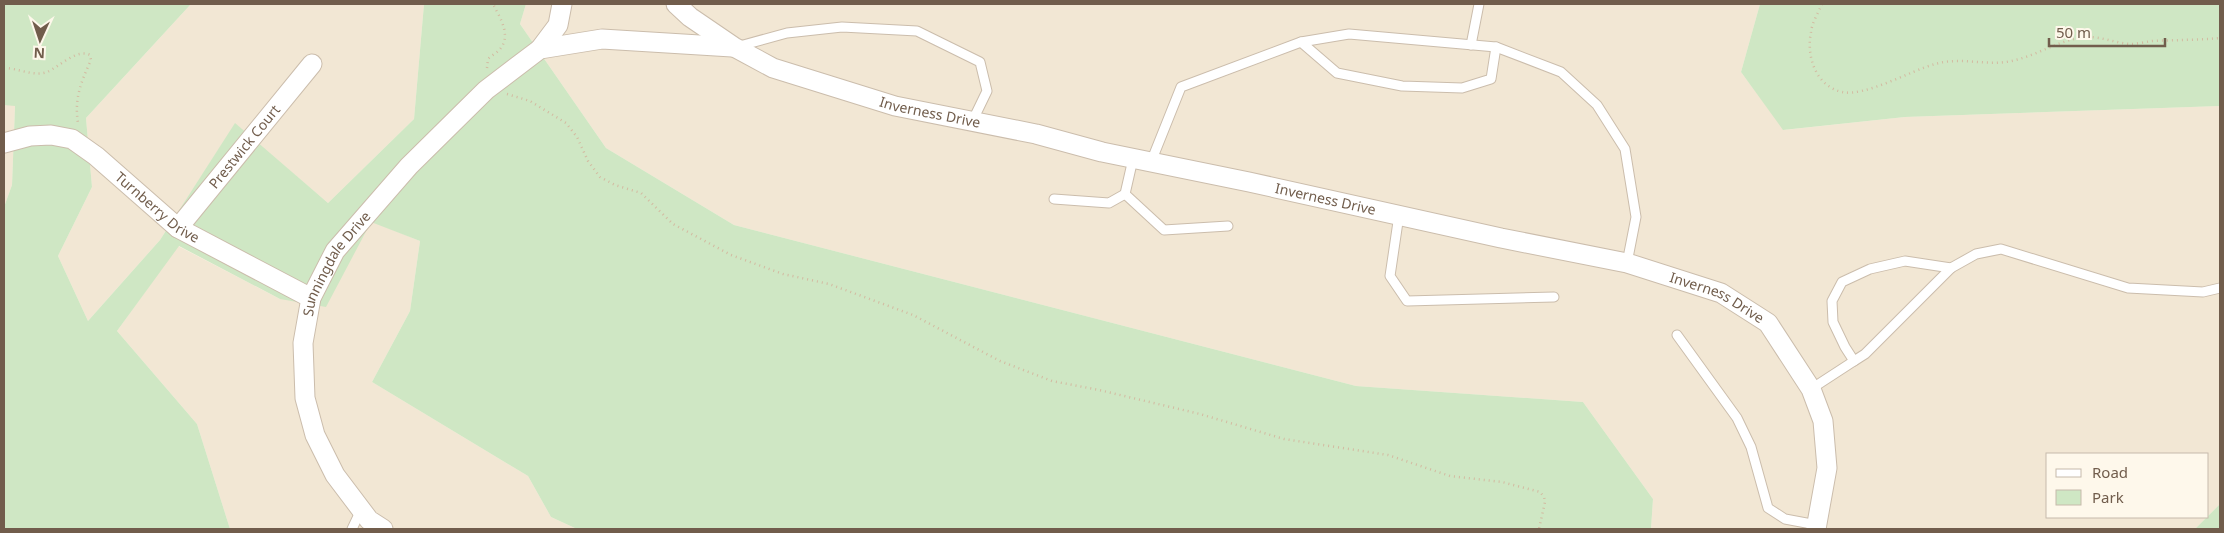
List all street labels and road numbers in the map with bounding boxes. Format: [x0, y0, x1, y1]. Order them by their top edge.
street label: Inverness Drive [877, 92, 982, 132]
street label: Prestwick Court [204, 100, 284, 192]
street label: Turnberry Drive [111, 167, 203, 247]
street label: Inverness Drive [1273, 178, 1378, 219]
street label: Sunningdale Drive [298, 207, 375, 318]
street label: Inverness Drive [1668, 267, 1768, 327]

